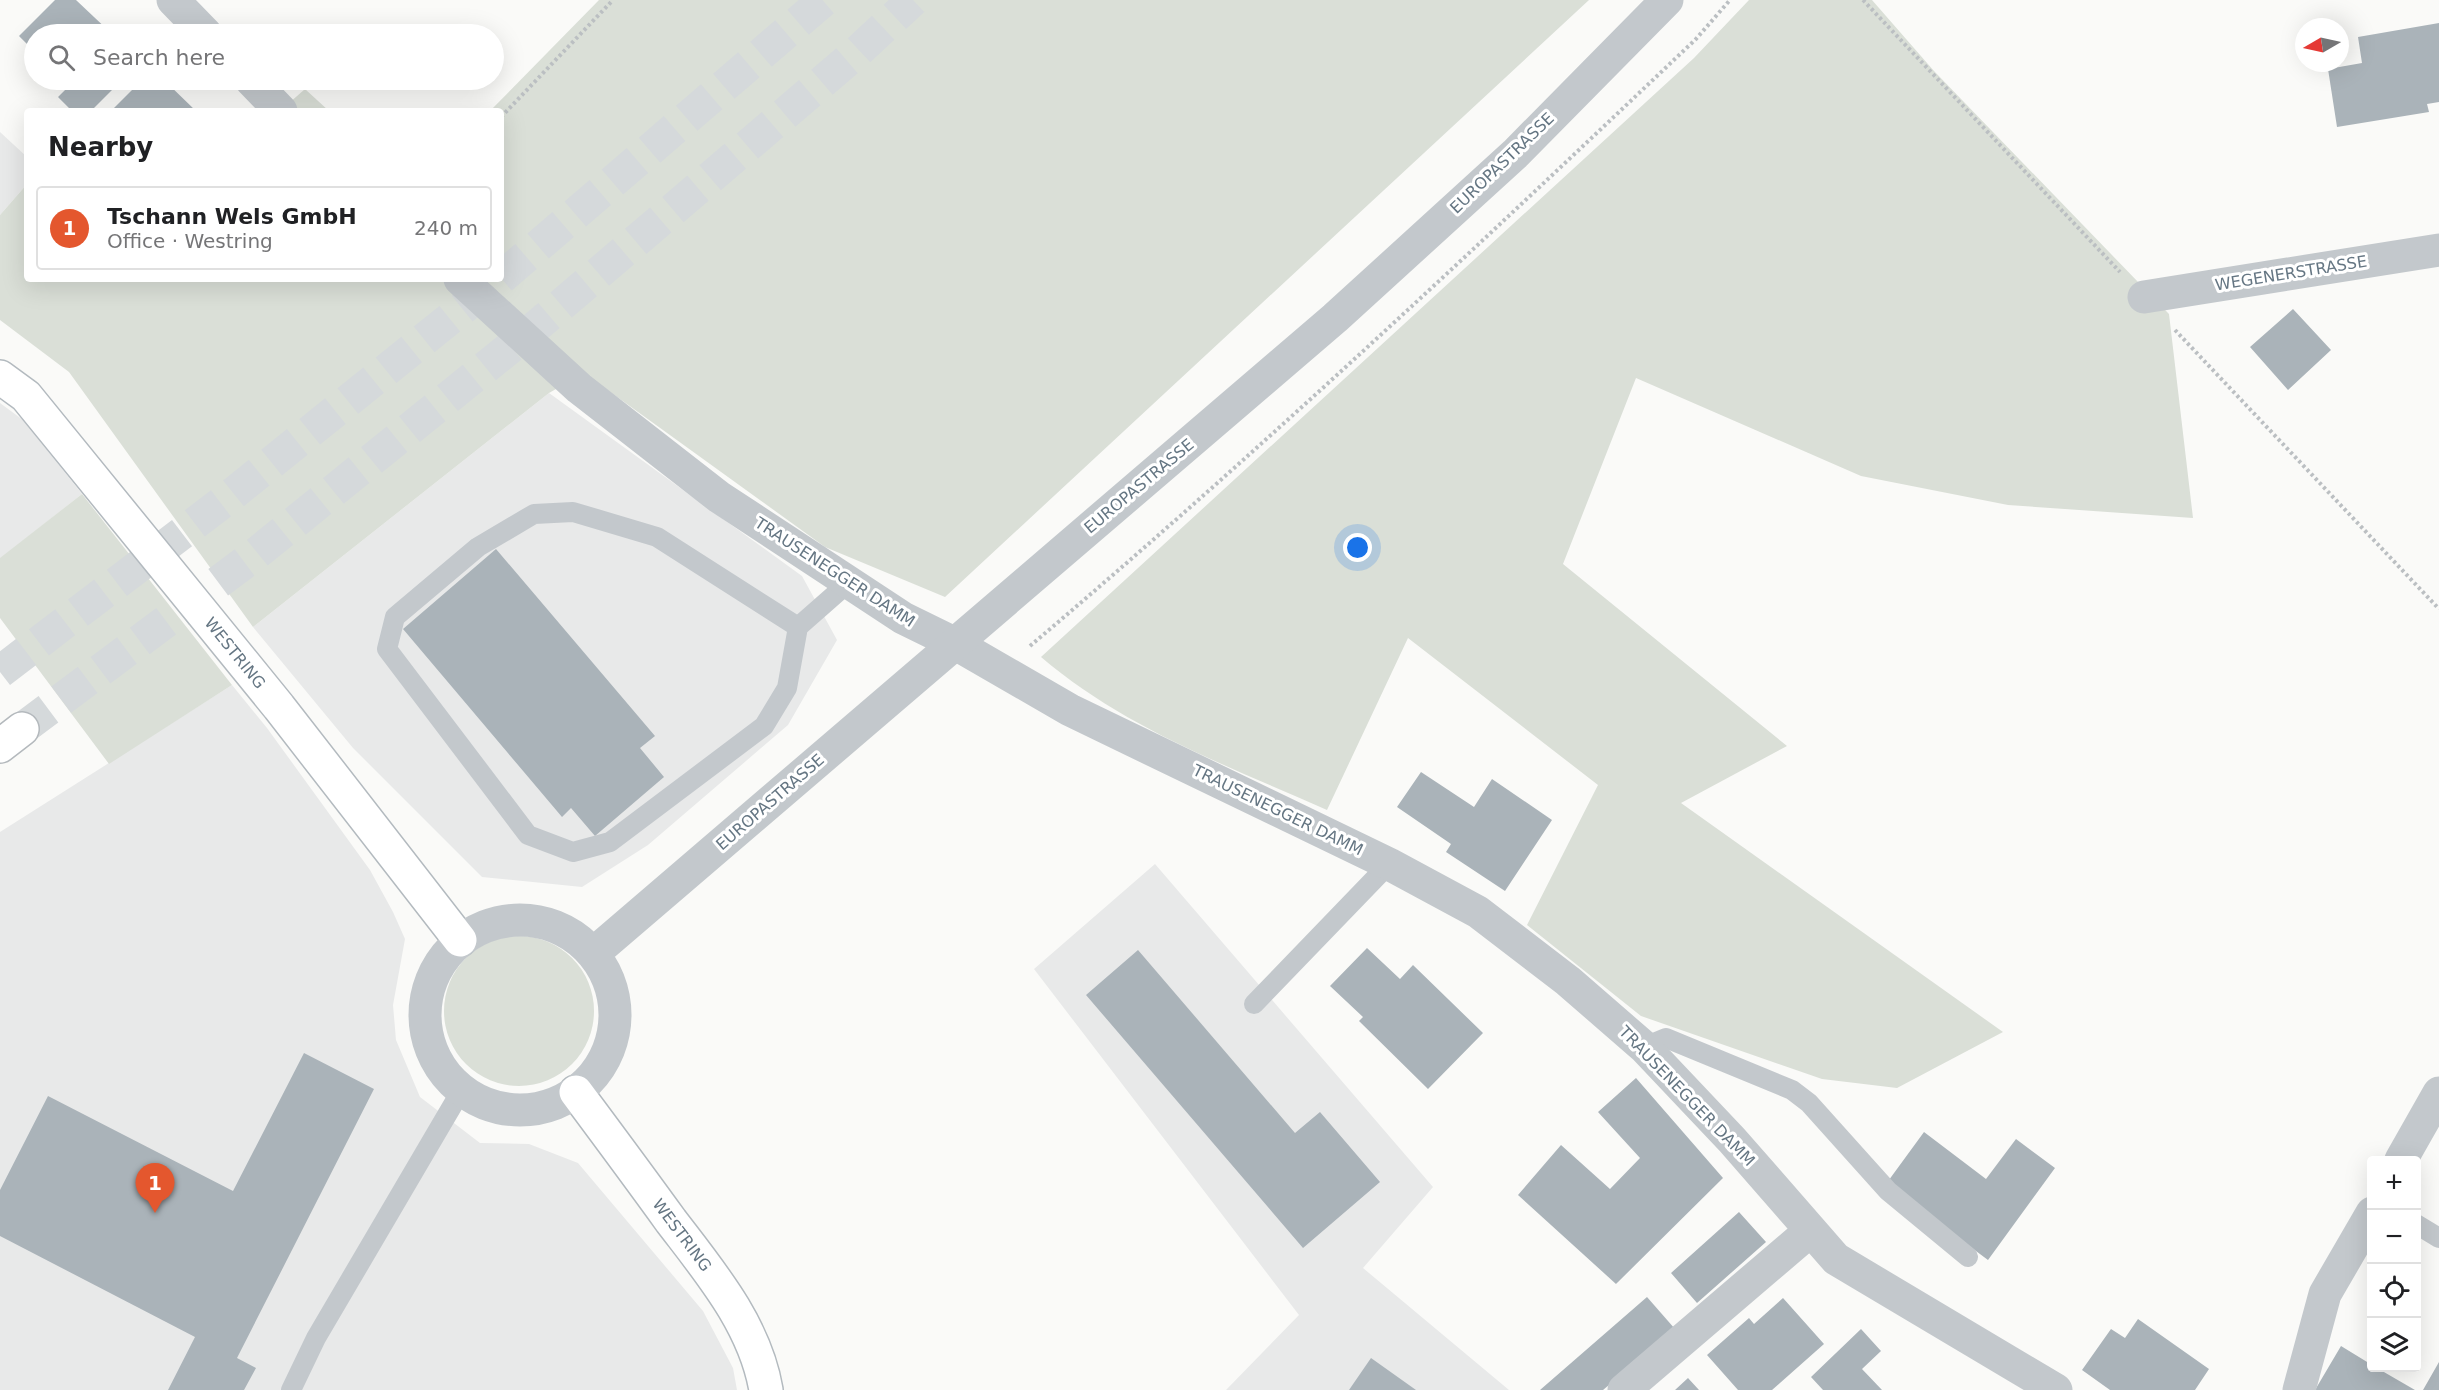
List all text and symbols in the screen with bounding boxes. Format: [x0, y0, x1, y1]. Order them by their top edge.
north arrow [2295, 18, 2349, 72]
search box [24, 24, 504, 90]
icon: search [45, 41, 78, 74]
text: Search here [93, 45, 225, 70]
street label: EUROPASTRASSE [1446, 109, 1558, 217]
text: Nearby [48, 132, 153, 162]
text: Tschann Wels GmbH [107, 204, 357, 229]
text: 1 [63, 216, 76, 240]
text: 240 m [414, 216, 478, 240]
text: Office · Westring [107, 229, 273, 253]
street label: WEGENERSTRASSE [2214, 252, 2368, 294]
street label: EUROPASTRASSE [1080, 435, 1198, 537]
street label: TRAUSENEGGER DAMM [751, 513, 919, 631]
your location [1343, 533, 1372, 562]
street label: WESTRING [201, 614, 269, 692]
street label: EUROPASTRASSE [712, 750, 828, 854]
street label: TRAUSENEGGER DAMM [1189, 760, 1366, 860]
street label: TRAUSENEGGER DAMM [1615, 1021, 1759, 1170]
map controls [2367, 1156, 2421, 1372]
button: + [2367, 1156, 2421, 1210]
pin: 1 [136, 1164, 174, 1213]
street label: WESTRING [649, 1195, 715, 1275]
button: − [2367, 1210, 2421, 1264]
button: locate [2367, 1264, 2421, 1318]
button: layers [2367, 1318, 2421, 1372]

